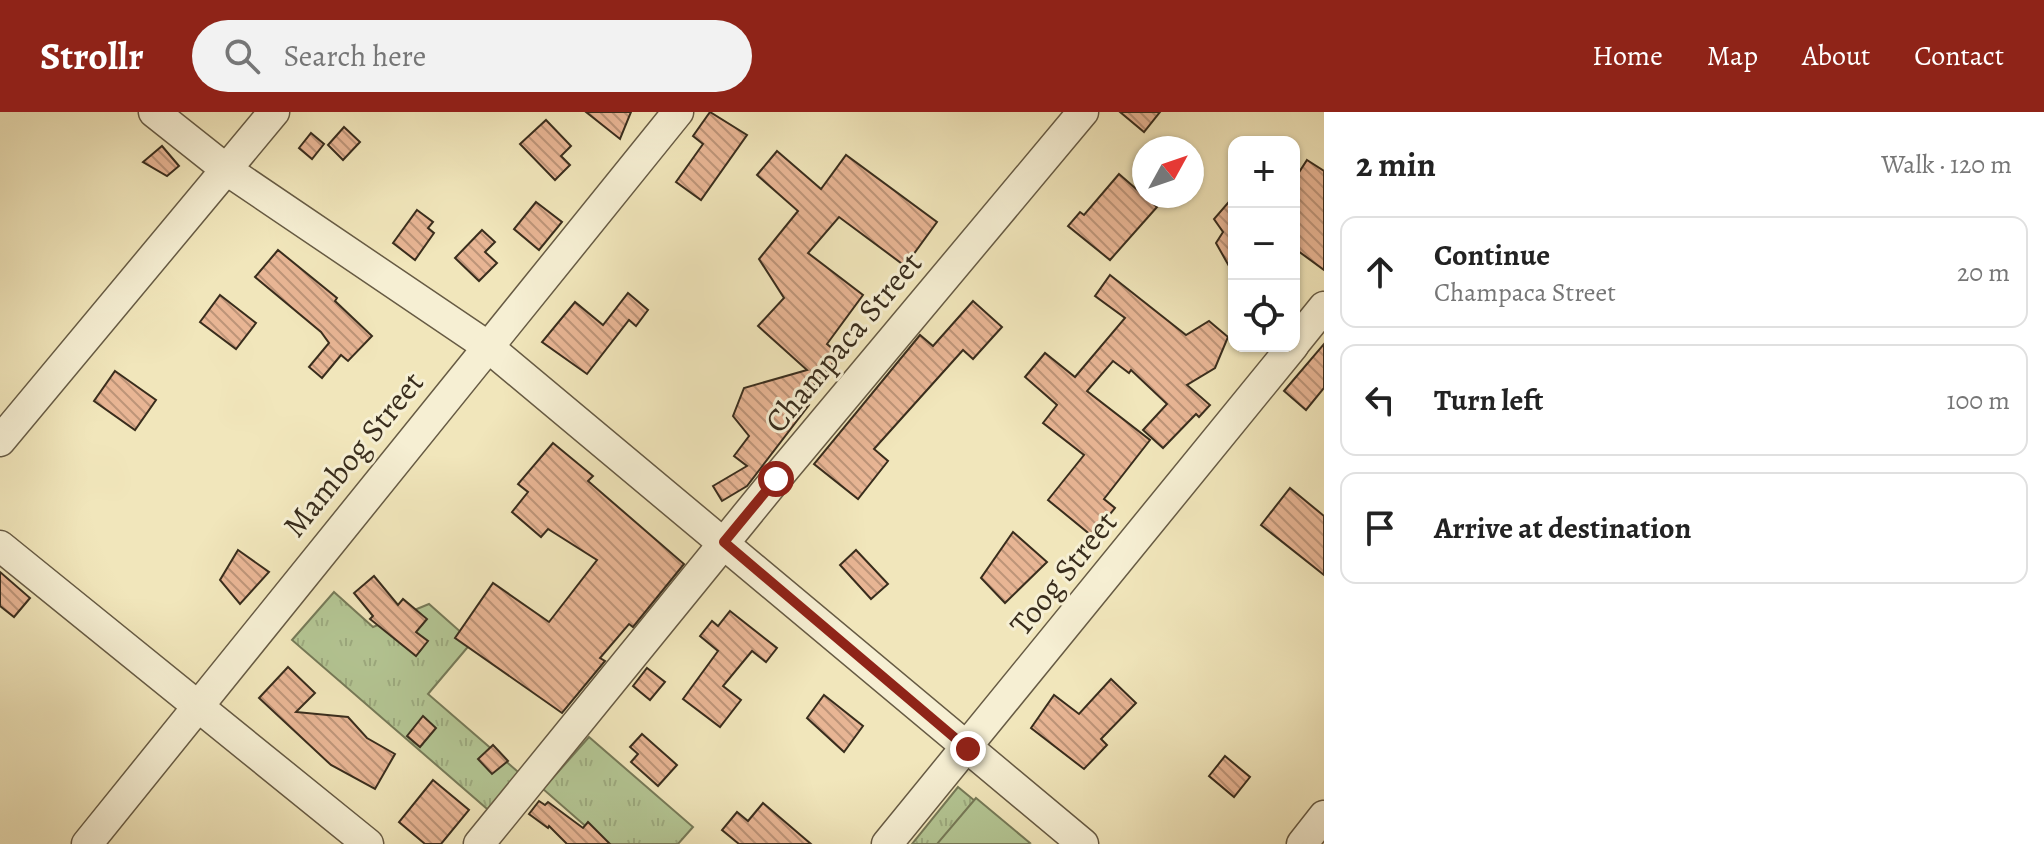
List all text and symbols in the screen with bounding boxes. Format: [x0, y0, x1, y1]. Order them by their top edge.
search box [192, 20, 752, 92]
text: Strollr [40, 30, 144, 82]
icon: search [220, 34, 264, 78]
text: Search here [284, 36, 426, 76]
text: Home [1592, 37, 1663, 75]
text: Map [1707, 37, 1758, 75]
text: About [1802, 37, 1870, 75]
text: Contact [1914, 37, 2004, 75]
north arrow [1132, 136, 1204, 208]
map controls [1228, 136, 1300, 352]
button: + [1228, 136, 1300, 208]
text: 2 min [1356, 141, 1436, 188]
text: Walk · 120 m [1881, 147, 2012, 182]
button: − [1228, 208, 1300, 280]
text: Continue [1434, 235, 1550, 275]
street label: Champaca Street [754, 242, 932, 442]
icon: ahead [1358, 250, 1402, 294]
text: 20 m [1957, 255, 2010, 290]
text: Champaca Street [1434, 275, 1616, 310]
button: locate [1228, 280, 1300, 352]
street label: Mambog Street [272, 362, 434, 546]
icon: left [1358, 378, 1402, 422]
text: Turn left [1434, 380, 1543, 420]
text: 100 m [1947, 383, 2010, 418]
route start [758, 461, 794, 497]
street label: Toog Street [999, 501, 1127, 645]
icon: arrive [1358, 506, 1402, 550]
text: Arrive at destination [1434, 508, 1691, 548]
route end [950, 731, 986, 767]

